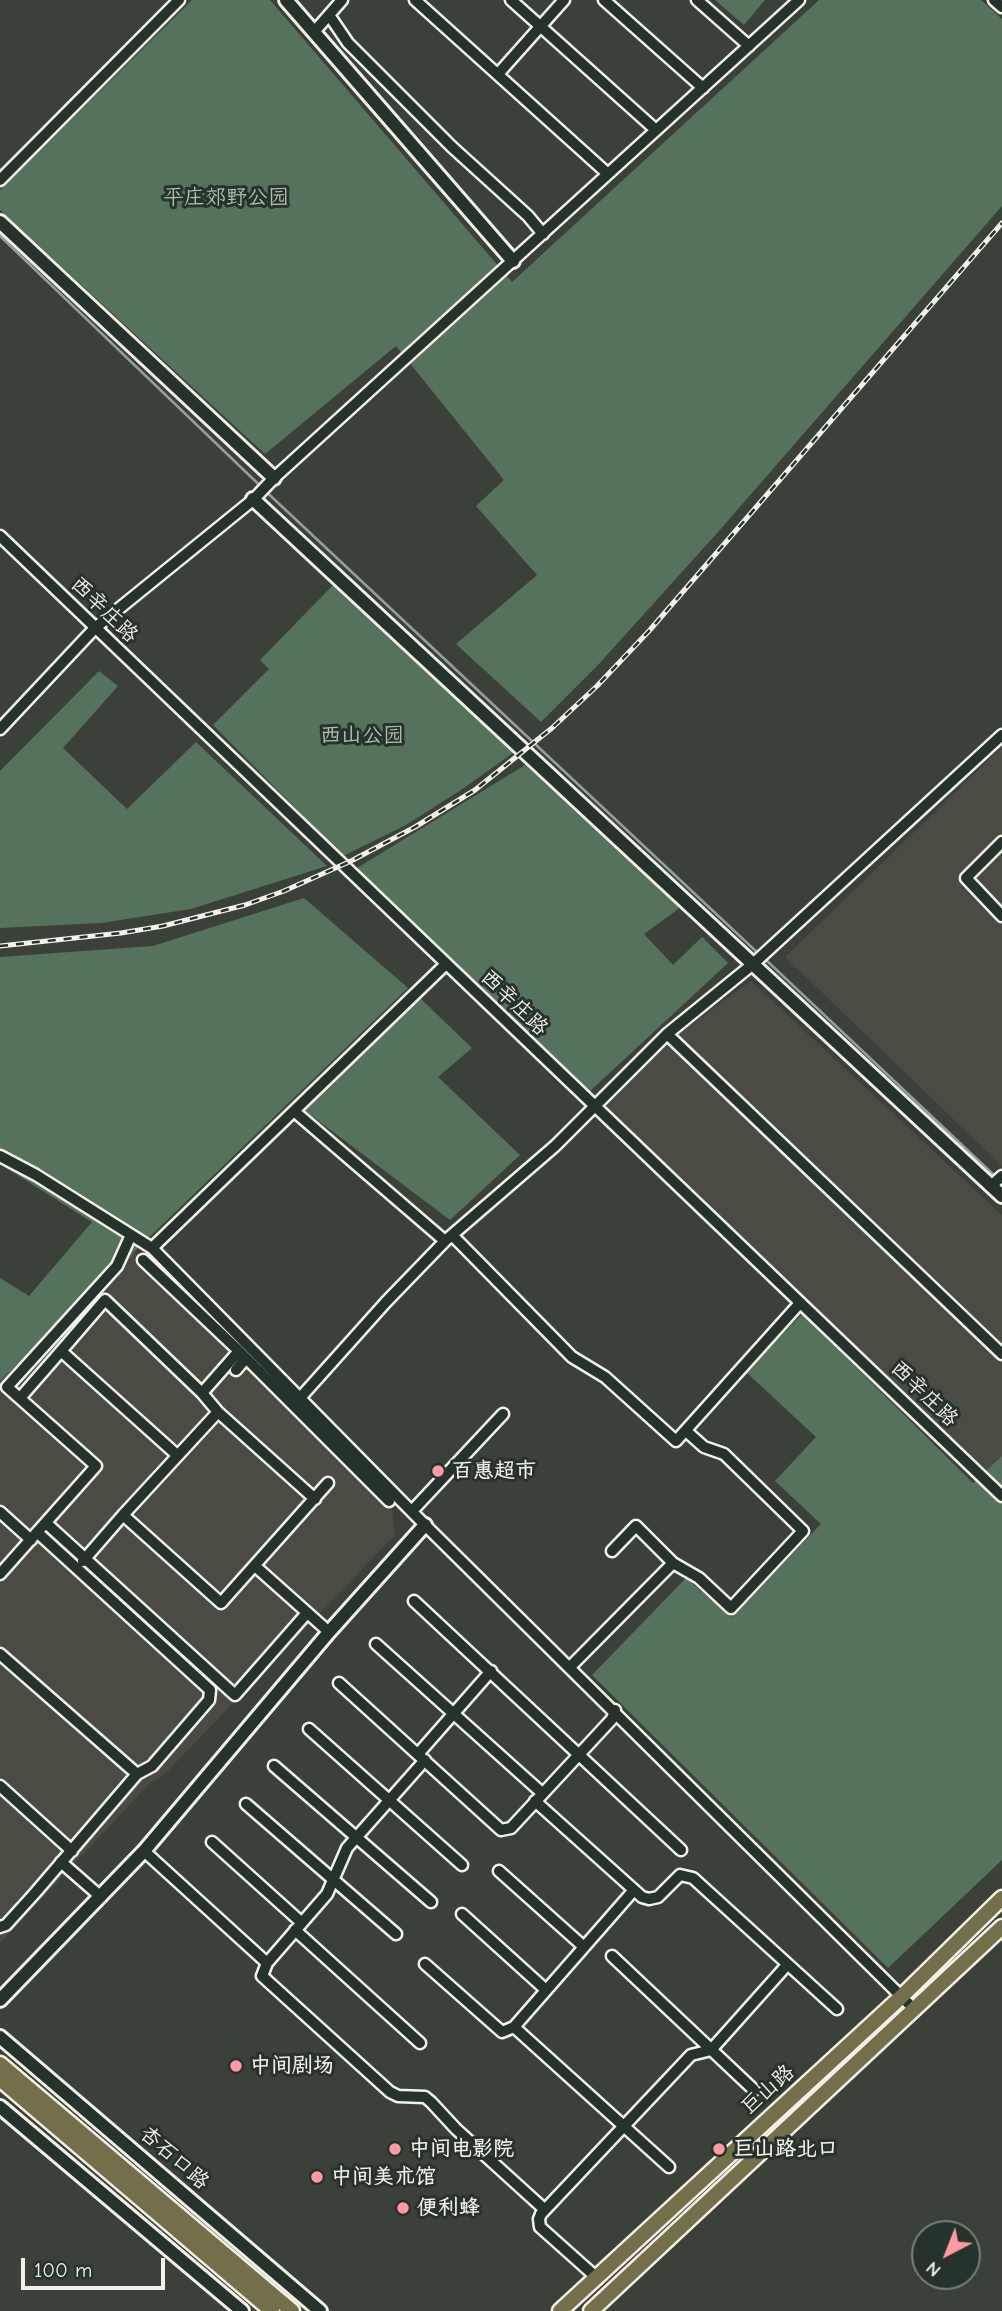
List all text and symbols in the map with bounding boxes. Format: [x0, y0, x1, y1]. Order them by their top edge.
park label: 平庄郊野公园 [163, 185, 289, 211]
street label: 西辛庄路 [65, 572, 143, 648]
park label: 西山公园 [320, 723, 404, 749]
street label: 西辛庄路 [475, 965, 553, 1041]
street label: 西辛庄路 [885, 1356, 963, 1432]
place label: 百惠超市 [452, 1458, 536, 1484]
marker: 百惠超市 [430, 1463, 446, 1479]
place label: 中间剧场 [250, 2053, 334, 2079]
marker: 中间剧场 [228, 2058, 244, 2074]
street label: 巨山路 [736, 2060, 800, 2120]
street label: 杏石口路 [134, 2121, 214, 2195]
place label: 中间电影院 [409, 2136, 514, 2162]
place label: 巨山路北口 [733, 2136, 838, 2162]
marker: 中间电影院 [387, 2141, 403, 2157]
marker: 巨山路北口 [711, 2141, 727, 2157]
place label: 中间美术馆 [331, 2164, 436, 2190]
marker: 中间美术馆 [309, 2169, 325, 2185]
place label: 便利蜂 [417, 2195, 480, 2221]
marker: 便利蜂 [395, 2200, 411, 2216]
north arrow [911, 2220, 981, 2290]
scale bar [24, 2244, 168, 2288]
text: N [921, 2257, 945, 2281]
text: 100 m [34, 2258, 92, 2282]

